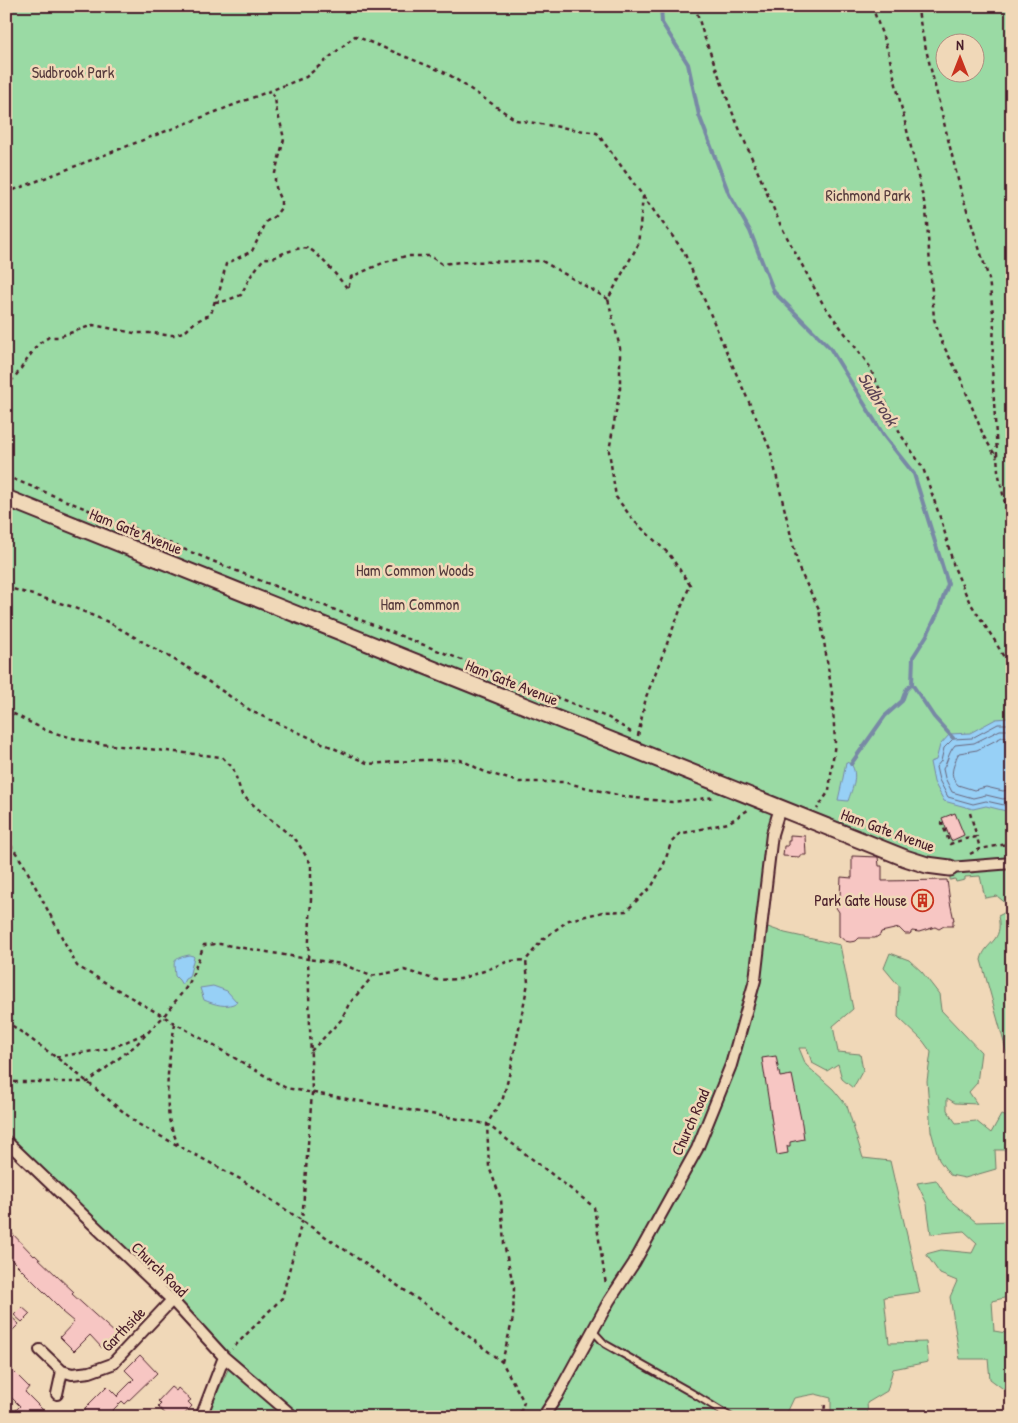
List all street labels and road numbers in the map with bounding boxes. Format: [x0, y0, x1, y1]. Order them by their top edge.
street label: Ham Gate Avenue [86, 502, 186, 560]
street label: Ham Gate Avenue [462, 653, 562, 711]
street label: Ham Gate Avenue [838, 803, 939, 857]
street label: Church Road [666, 1085, 714, 1159]
street label: Church Road [127, 1236, 193, 1302]
street label: Garthside [96, 1301, 150, 1356]

